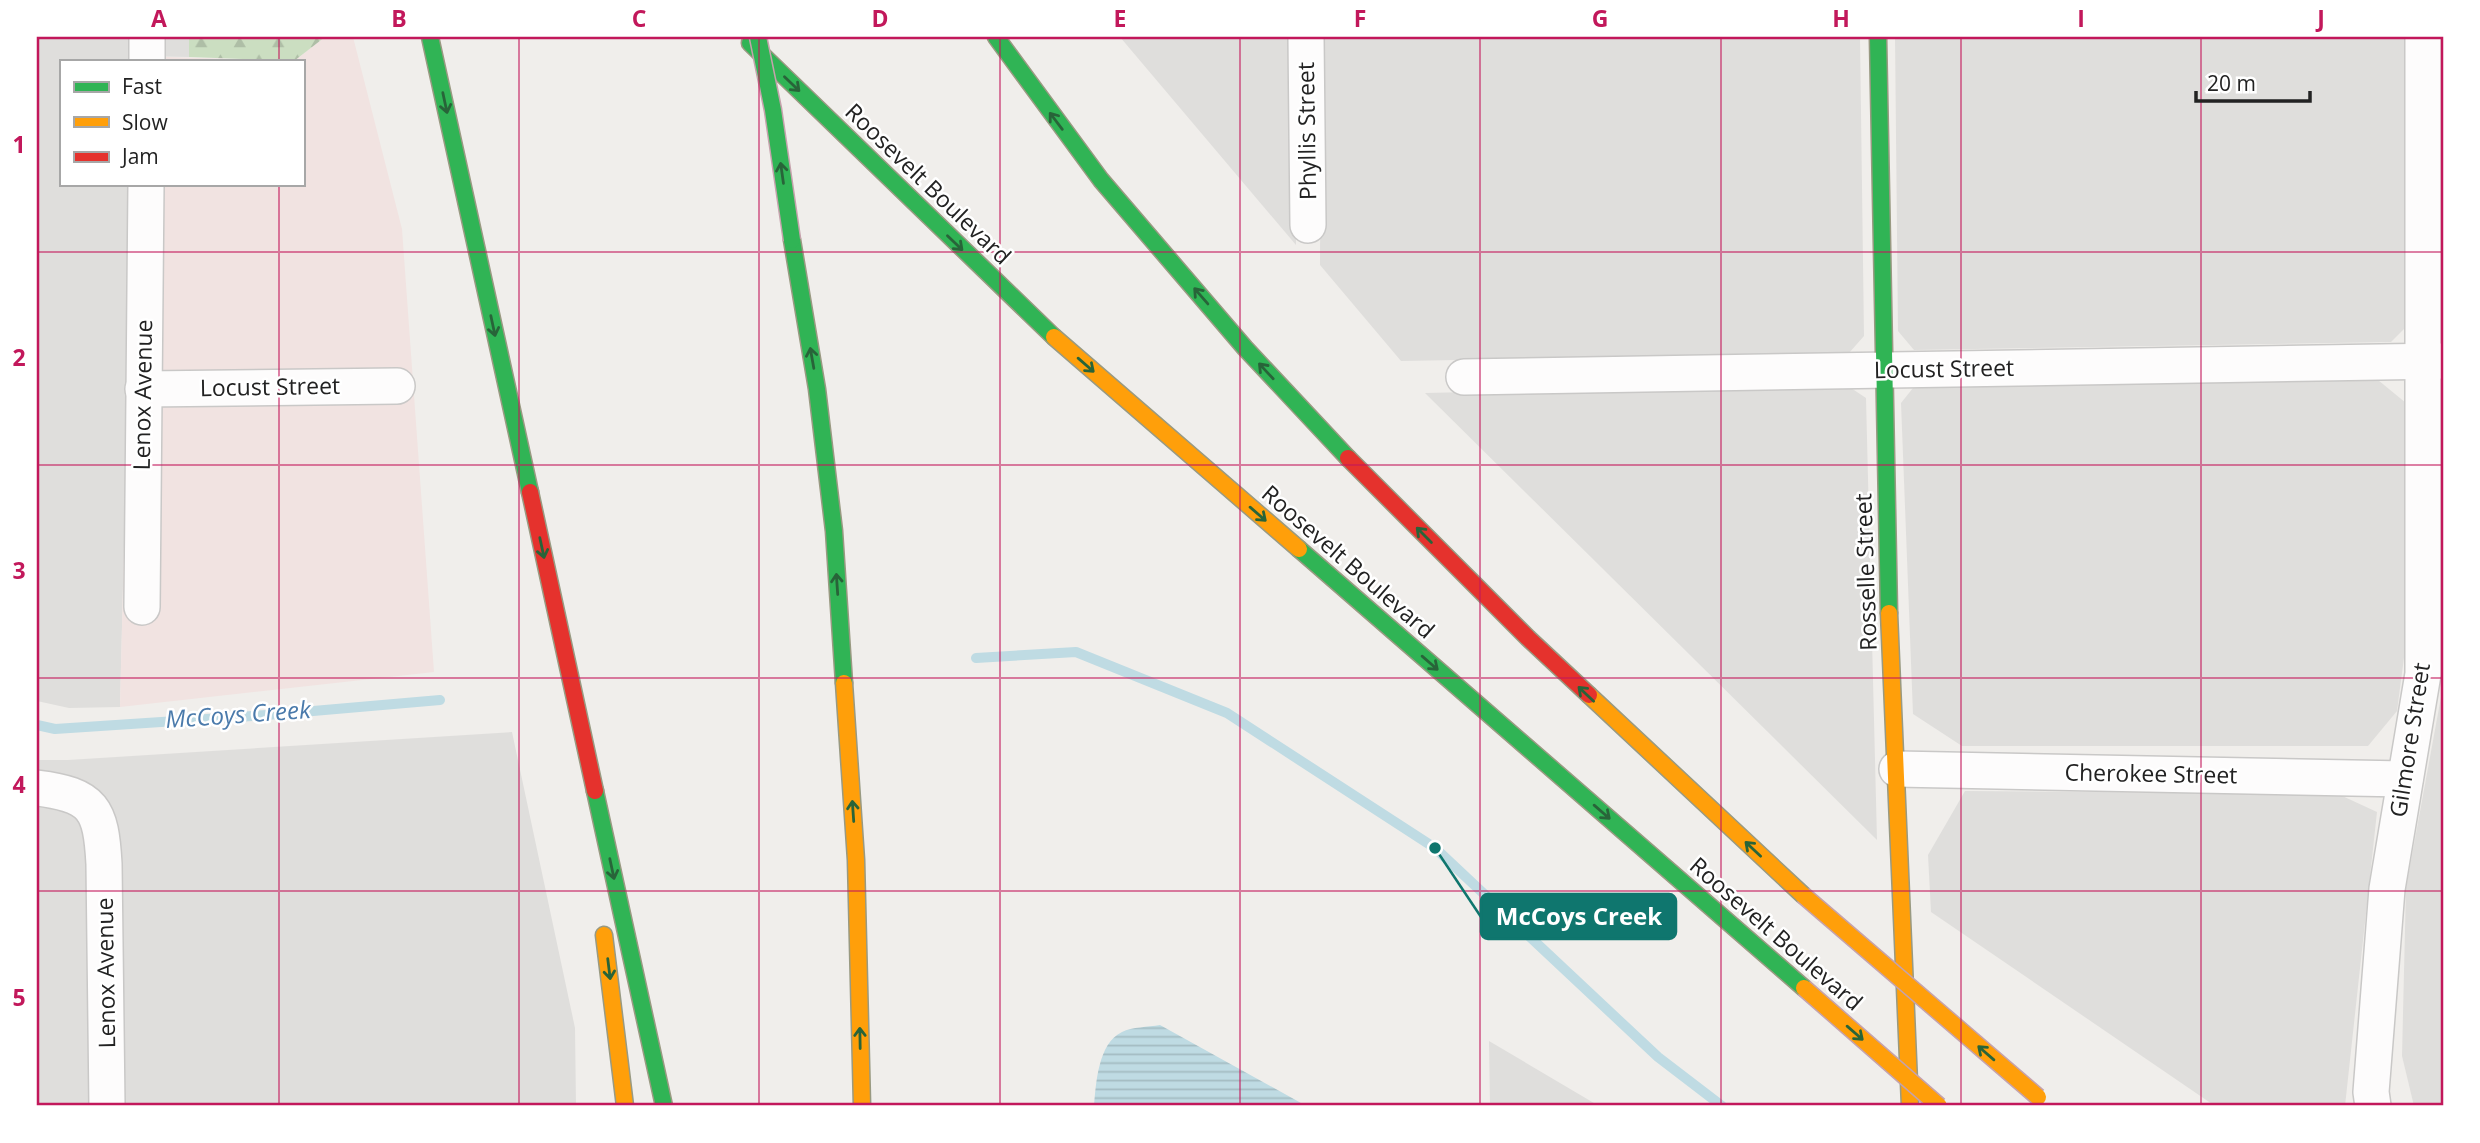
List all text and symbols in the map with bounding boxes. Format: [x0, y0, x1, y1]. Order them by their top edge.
text: A [151, 2, 167, 34]
text: B [391, 2, 407, 34]
text: C [632, 2, 646, 34]
text: D [871, 2, 889, 34]
text: E [1114, 2, 1126, 34]
text: F [1354, 2, 1366, 34]
text: G [1592, 2, 1608, 34]
text: H [1832, 2, 1850, 34]
text: I [2077, 2, 2085, 34]
text: J [2315, 2, 2325, 34]
legend [60, 60, 304, 186]
scale bar [2196, 60, 2310, 104]
street label: Phyllis Street [1289, 62, 1323, 200]
text: 20 m [2207, 69, 2256, 97]
text: Fast [122, 72, 162, 100]
one-way arrow [783, 76, 800, 93]
one-way arrow [438, 91, 452, 114]
street label: Roosevelt Boulevard [839, 96, 1019, 271]
text: Slow [122, 108, 168, 136]
one-way arrow [1049, 112, 1063, 131]
text: 1 [12, 128, 26, 160]
text: Jam [120, 142, 159, 170]
one-way arrow [775, 162, 788, 184]
one-way arrow [947, 234, 964, 251]
one-way arrow [1193, 287, 1209, 305]
one-way arrow [487, 314, 501, 337]
street label: Lenox Avenue [125, 319, 159, 471]
text: 2 [12, 341, 26, 373]
one-way arrow [805, 347, 818, 370]
street label: Locust Street [1874, 351, 2014, 385]
one-way arrow [1077, 357, 1095, 373]
one-way arrow [1258, 363, 1275, 380]
street label: Locust Street [200, 369, 340, 403]
street label: Roosevelt Boulevard [1255, 477, 1442, 645]
street label: Rosselle Street [1846, 493, 1884, 651]
one-way arrow [1249, 506, 1267, 522]
one-way arrow [1416, 526, 1433, 543]
one-way arrow [535, 536, 549, 559]
text: 3 [12, 554, 26, 586]
one-way arrow [830, 573, 843, 595]
one-way arrow [1421, 655, 1439, 671]
street label: Gilmore Street [2381, 660, 2437, 819]
one-way arrow [1578, 685, 1595, 702]
water label: McCoys Creek [164, 692, 313, 735]
street label: Cherokee Street [2064, 755, 2238, 791]
text: 4 [12, 768, 26, 800]
one-way arrow [846, 800, 859, 822]
one-way arrow [1592, 804, 1610, 820]
one-way arrow [1744, 841, 1762, 857]
street label: Roosevelt Boulevard [1683, 849, 1870, 1017]
one-way arrow [606, 857, 620, 880]
callout: McCoys Creek [1481, 894, 1676, 939]
street label: Lenox Avenue [88, 897, 122, 1049]
text: McCoys Creek [1496, 899, 1662, 932]
one-way arrow [602, 957, 615, 980]
text: 5 [12, 981, 26, 1013]
one-way arrow [1846, 1025, 1864, 1041]
one-way arrow [854, 1027, 867, 1050]
one-way arrow [1977, 1045, 1995, 1061]

